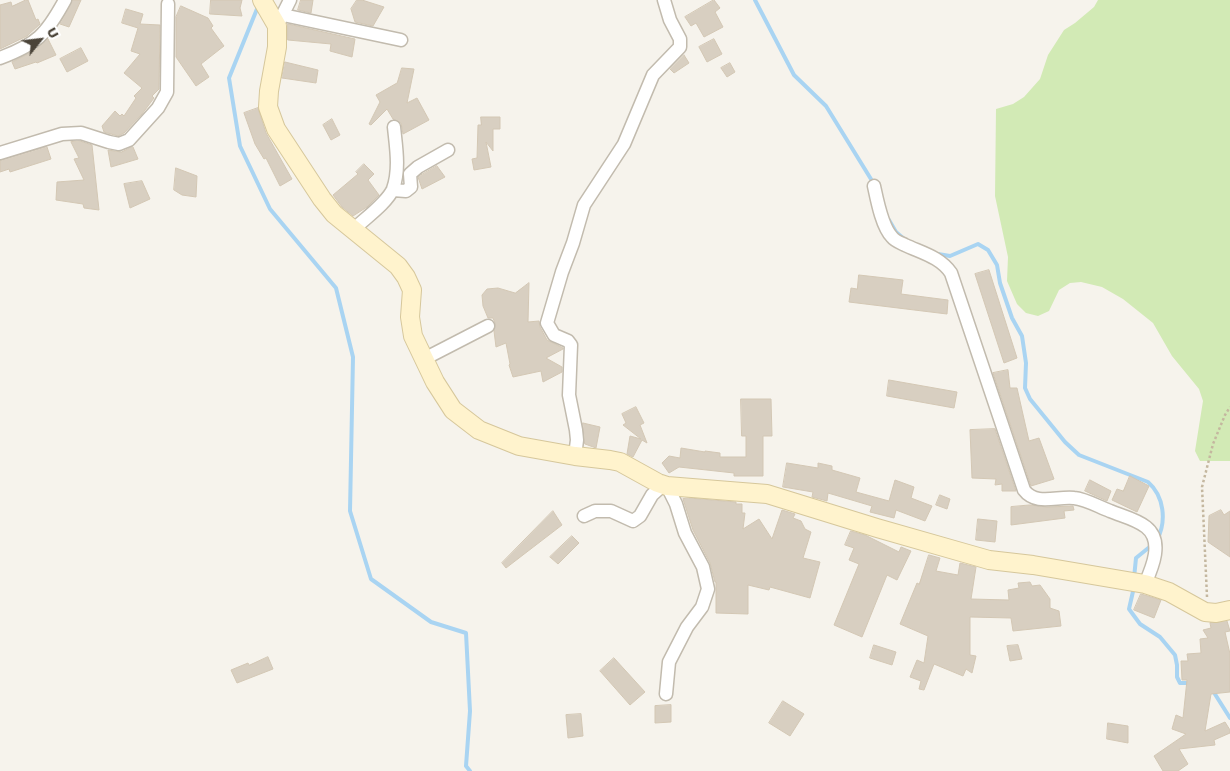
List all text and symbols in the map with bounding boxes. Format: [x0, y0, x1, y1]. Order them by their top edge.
north arrow [15, 15, 65, 65]
text: U [44, 24, 63, 41]

